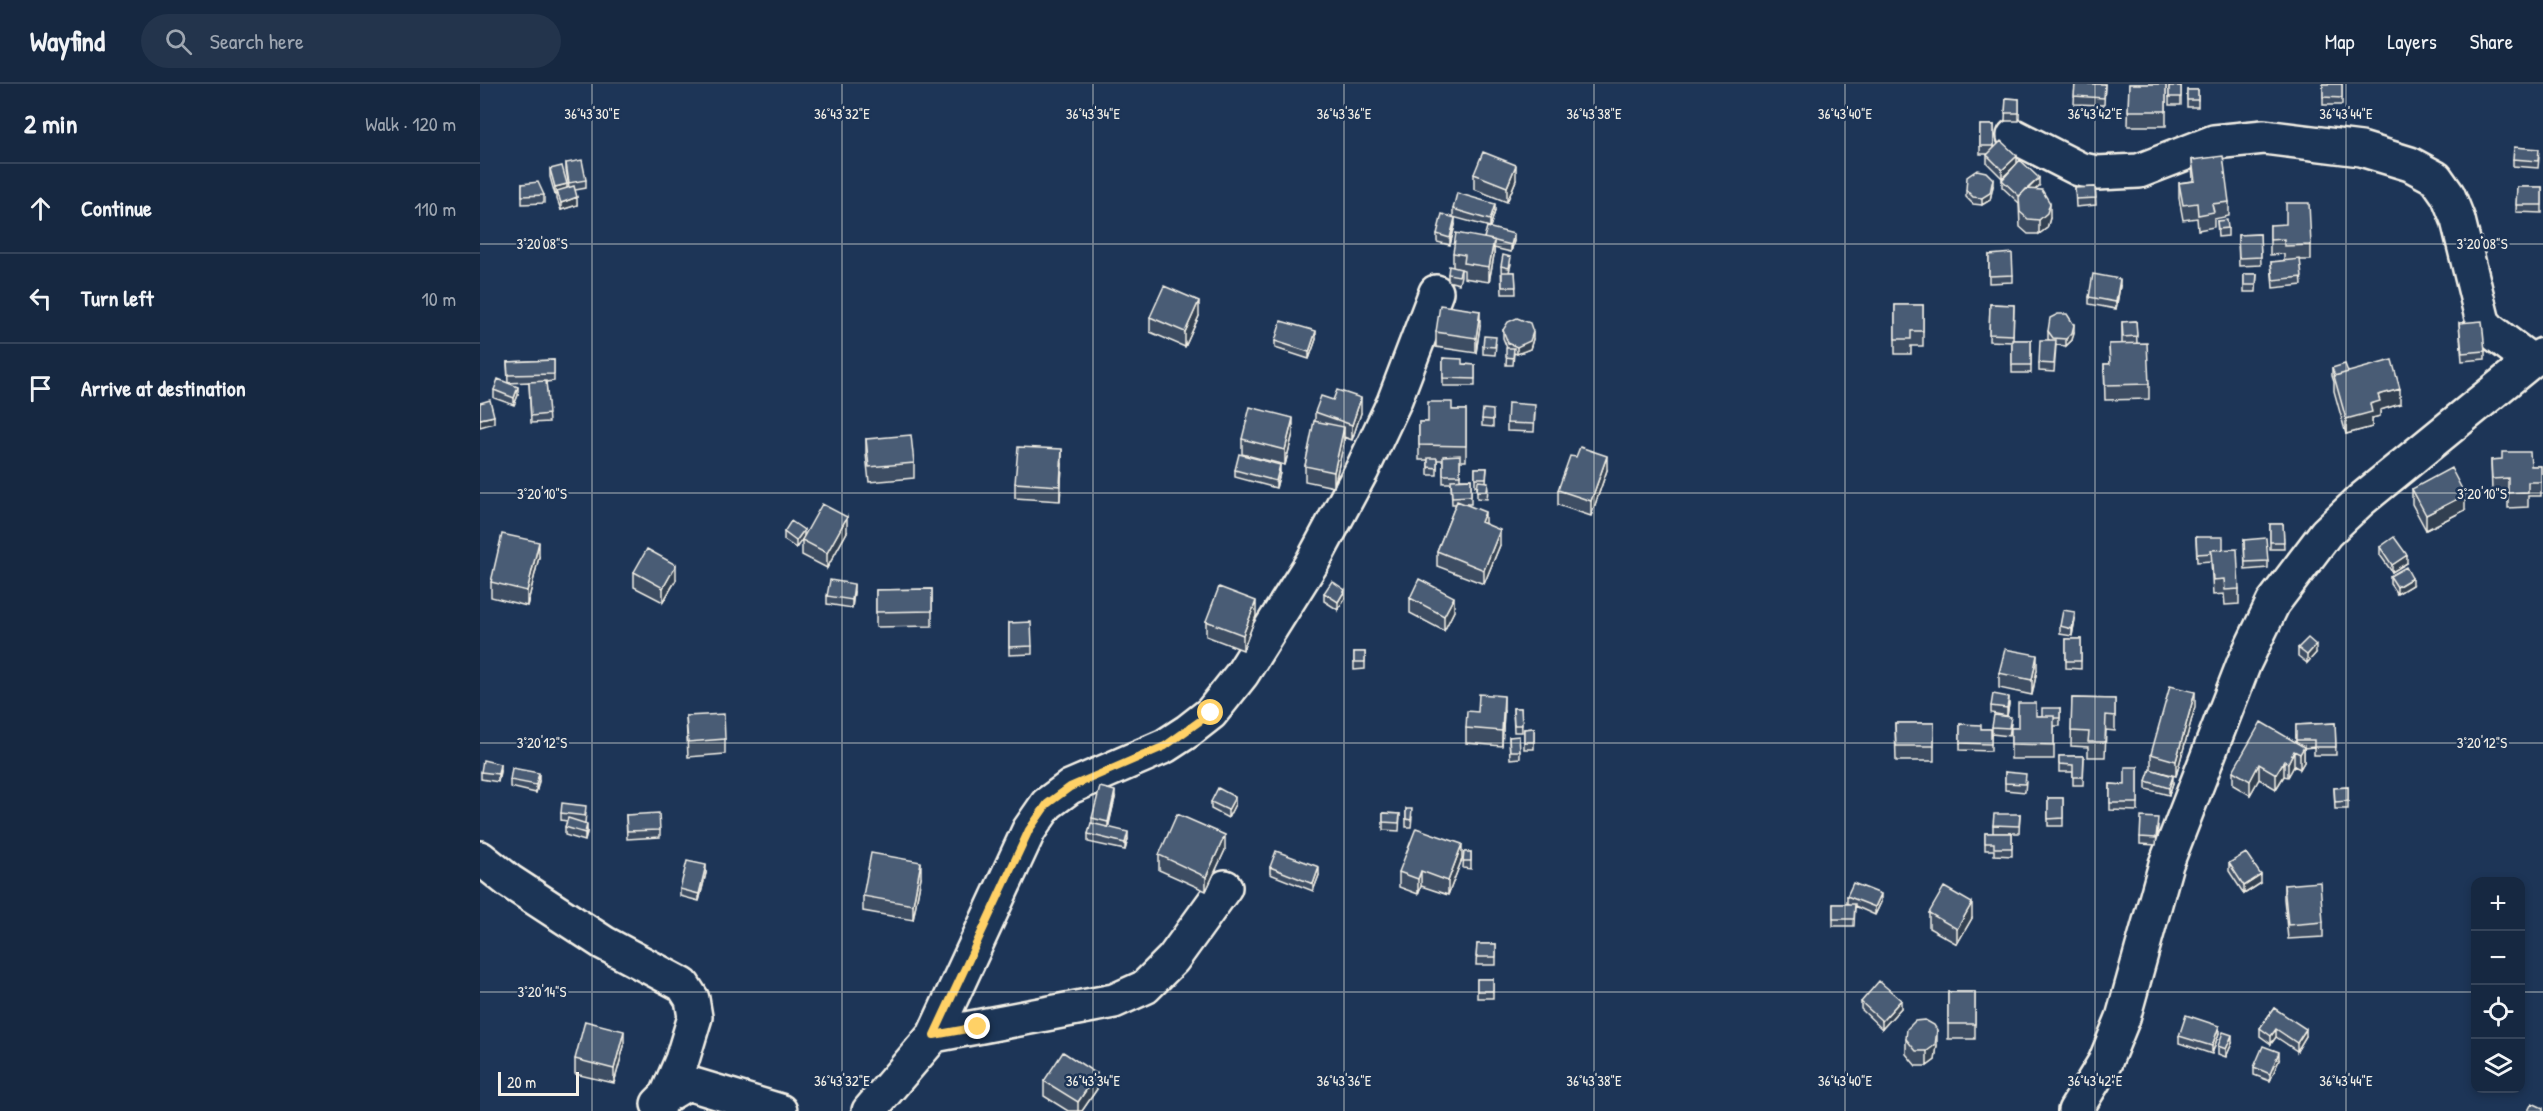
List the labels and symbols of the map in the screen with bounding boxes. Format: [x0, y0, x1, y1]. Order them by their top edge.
text: 36°43'30"E [564, 103, 620, 124]
text: 36°43'32"E [814, 103, 870, 124]
text: 36°43'34"E [1066, 103, 1121, 124]
text: 36°43'36"E [1317, 103, 1372, 124]
text: 36°43'38"E [1566, 103, 1622, 124]
text: 36°43'40"E [1818, 103, 1873, 124]
text: 36°43'42"E [2068, 103, 2123, 124]
text: 36°43'44"E [2319, 103, 2373, 124]
text: 3°20'08"S [516, 233, 568, 254]
text: 3°20'08"S [2456, 233, 2508, 254]
text: 3°20'10"S [517, 483, 567, 504]
text: 3°20'10"S [2457, 483, 2507, 504]
route start [1197, 699, 1223, 725]
text: 3°20'12"S [517, 732, 567, 753]
text: 3°20'12"S [2457, 732, 2507, 753]
text: 3°20'14"S [518, 981, 567, 1002]
route end [964, 1013, 990, 1039]
scale bar [498, 1069, 579, 1096]
text: 36°43'32"E [814, 1070, 870, 1091]
text: 36°43'34"E [1066, 1070, 1121, 1091]
text: 36°43'36"E [1317, 1070, 1372, 1091]
text: 36°43'38"E [1566, 1070, 1622, 1091]
text: 36°43'40"E [1818, 1070, 1873, 1091]
text: 36°43'42"E [2068, 1070, 2123, 1091]
text: 36°43'44"E [2319, 1070, 2373, 1091]

